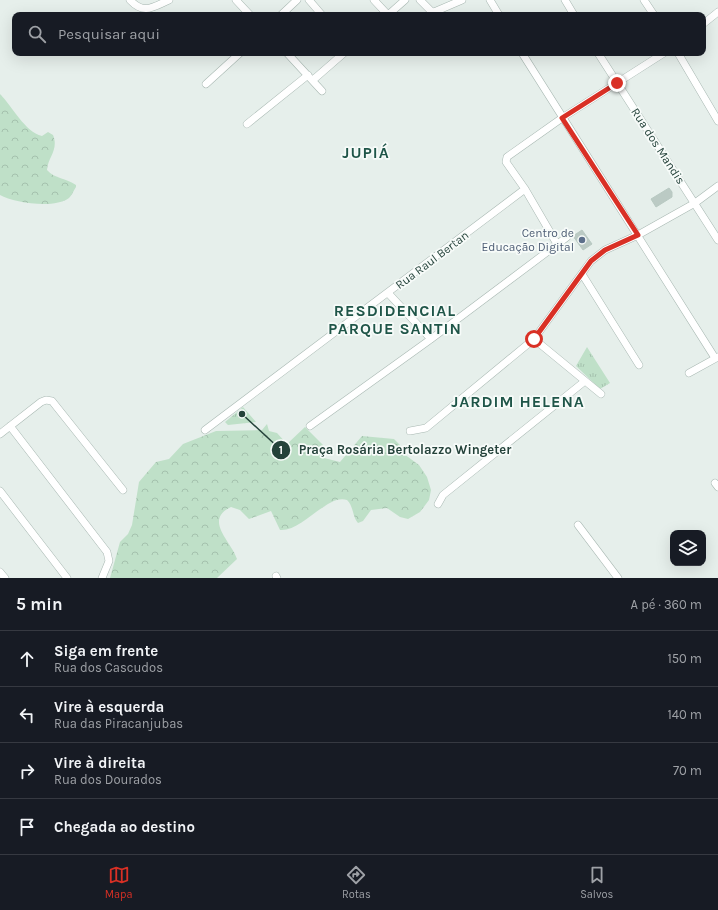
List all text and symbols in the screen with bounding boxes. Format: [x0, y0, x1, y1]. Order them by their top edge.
search box [12, 12, 706, 56]
icon: search [26, 23, 48, 45]
text: Pesquisar aqui [58, 25, 160, 43]
route end [608, 74, 626, 92]
street label: Rua dos Mandis [628, 105, 688, 187]
district label: JUPIÁ [342, 143, 390, 162]
place label: Centro de Educação Digital [482, 226, 574, 254]
street label: Rua Raul Bertan [393, 228, 471, 292]
marker: Centro de Educação Digital [577, 235, 587, 245]
district label: RESDIDENCIAL PARQUE SANTIN [328, 301, 462, 338]
route start [525, 330, 543, 348]
district label: JARDIM HELENA [451, 392, 585, 411]
callout: Praça Rosária Bertolazzo Wingeter [271, 437, 520, 462]
text: Praça Rosária Bertolazzo Wingeter [299, 442, 512, 457]
text: 1 [279, 443, 283, 457]
map controls [670, 530, 706, 566]
button: layers [670, 530, 706, 566]
text: 5 min [16, 594, 63, 614]
text: A pé · 360 m [631, 597, 702, 612]
text: Siga em frente [54, 642, 158, 660]
icon: ahead [16, 648, 38, 670]
text: 150 m [667, 651, 702, 666]
text: Rua dos Cascudos [54, 660, 163, 675]
text: Vire à esquerda [54, 698, 164, 716]
icon: left [16, 704, 38, 726]
text: 140 m [667, 707, 702, 722]
text: Rua das Piracanjubas [54, 716, 183, 731]
text: Vire à direita [54, 754, 146, 772]
icon: right [16, 760, 38, 782]
text: 70 m [673, 763, 702, 778]
text: Rua dos Dourados [54, 772, 162, 787]
icon: arrive [16, 816, 38, 838]
text: Chegada ao destino [54, 818, 195, 836]
tab: Mapa [105, 864, 133, 901]
tab: Rotas [342, 864, 371, 901]
tab: Salvos [580, 864, 613, 901]

